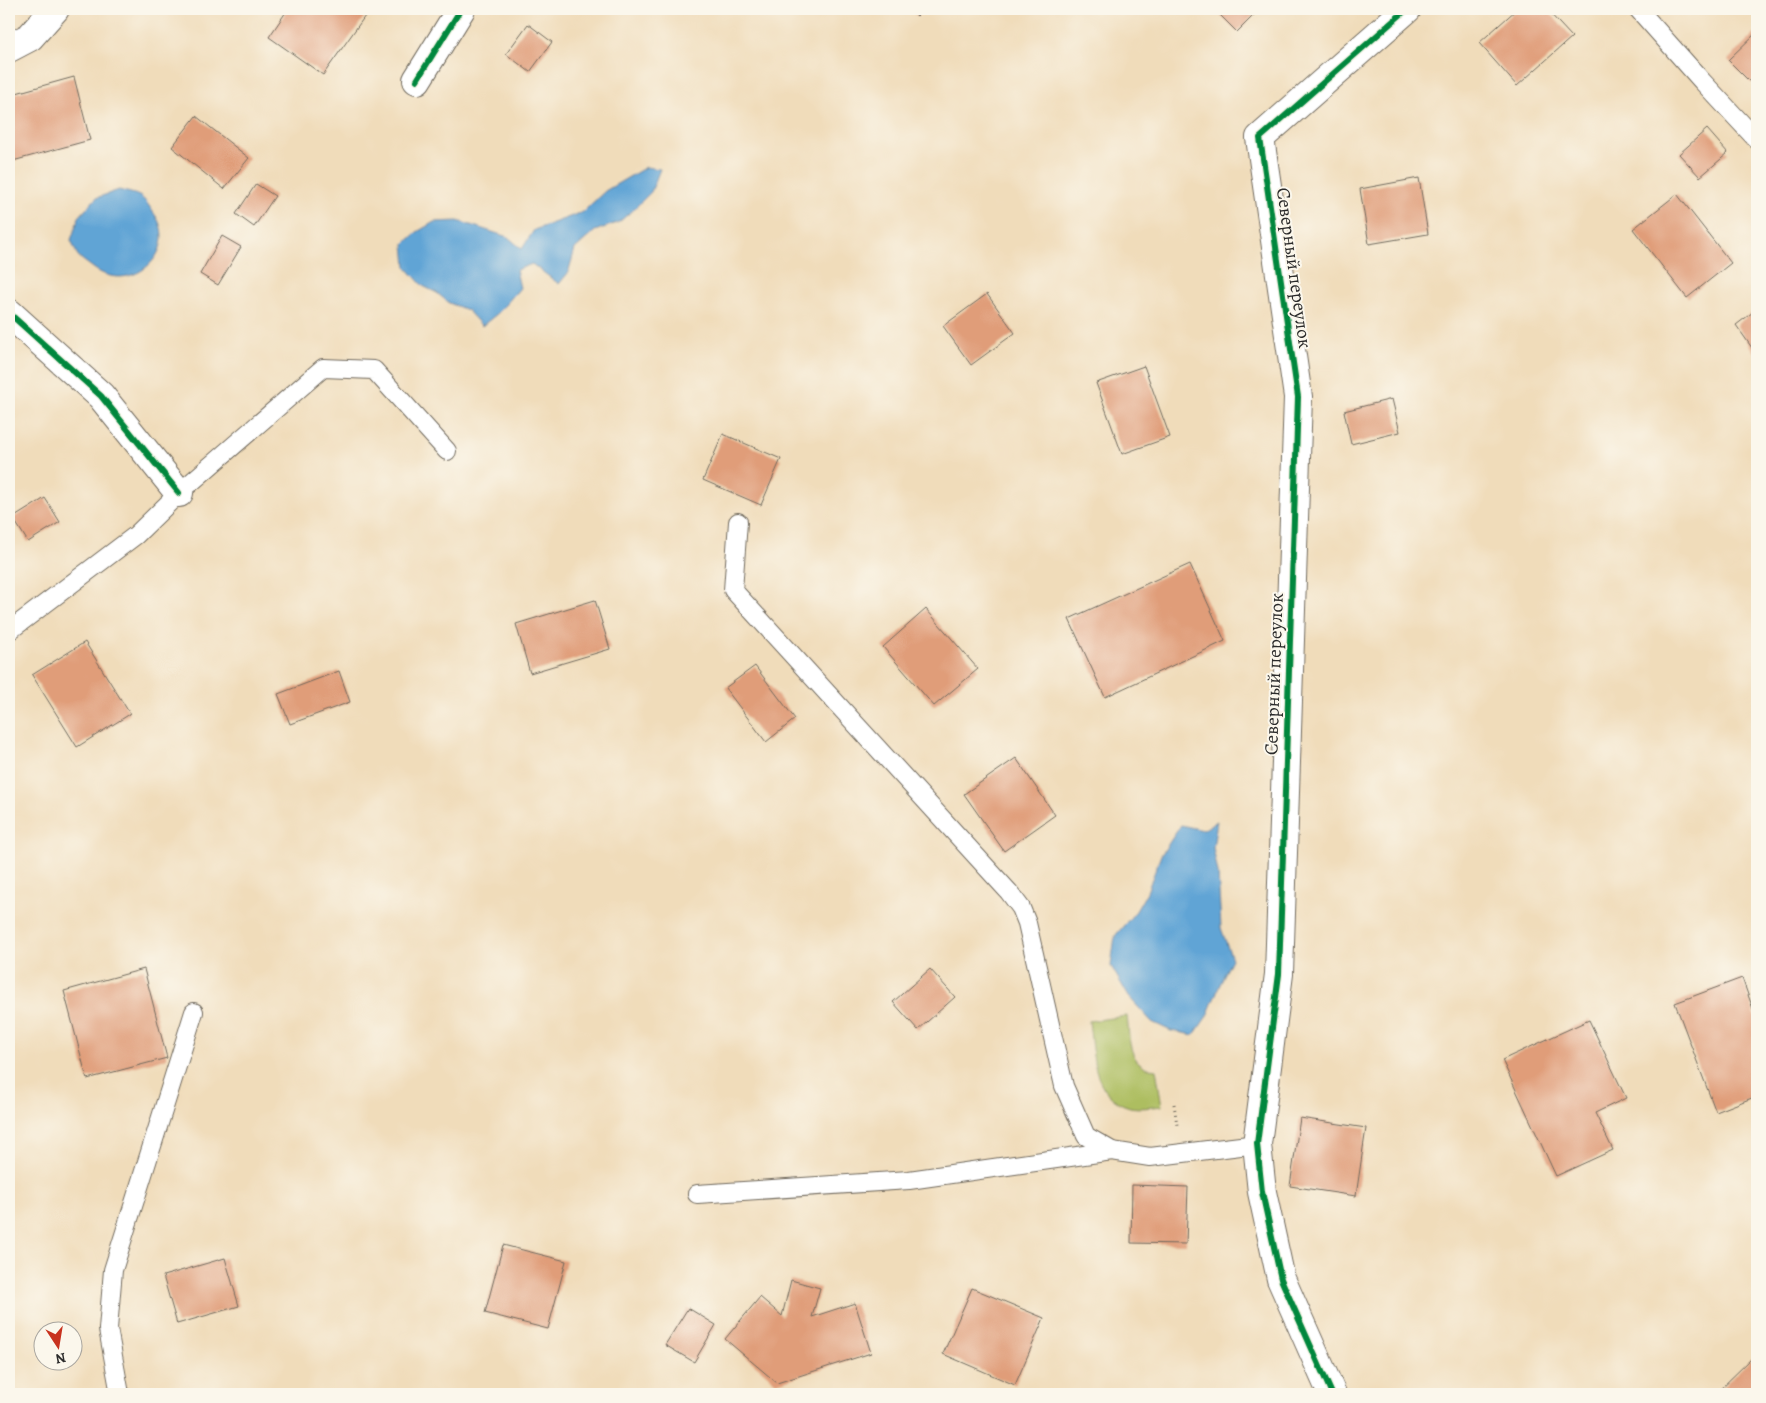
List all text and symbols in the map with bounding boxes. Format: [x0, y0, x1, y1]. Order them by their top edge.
street label: Северный переулок [1270, 186, 1318, 350]
street label: Северный переулок [1258, 592, 1290, 755]
north arrow [32, 1320, 82, 1370]
text: N [54, 1348, 68, 1369]

